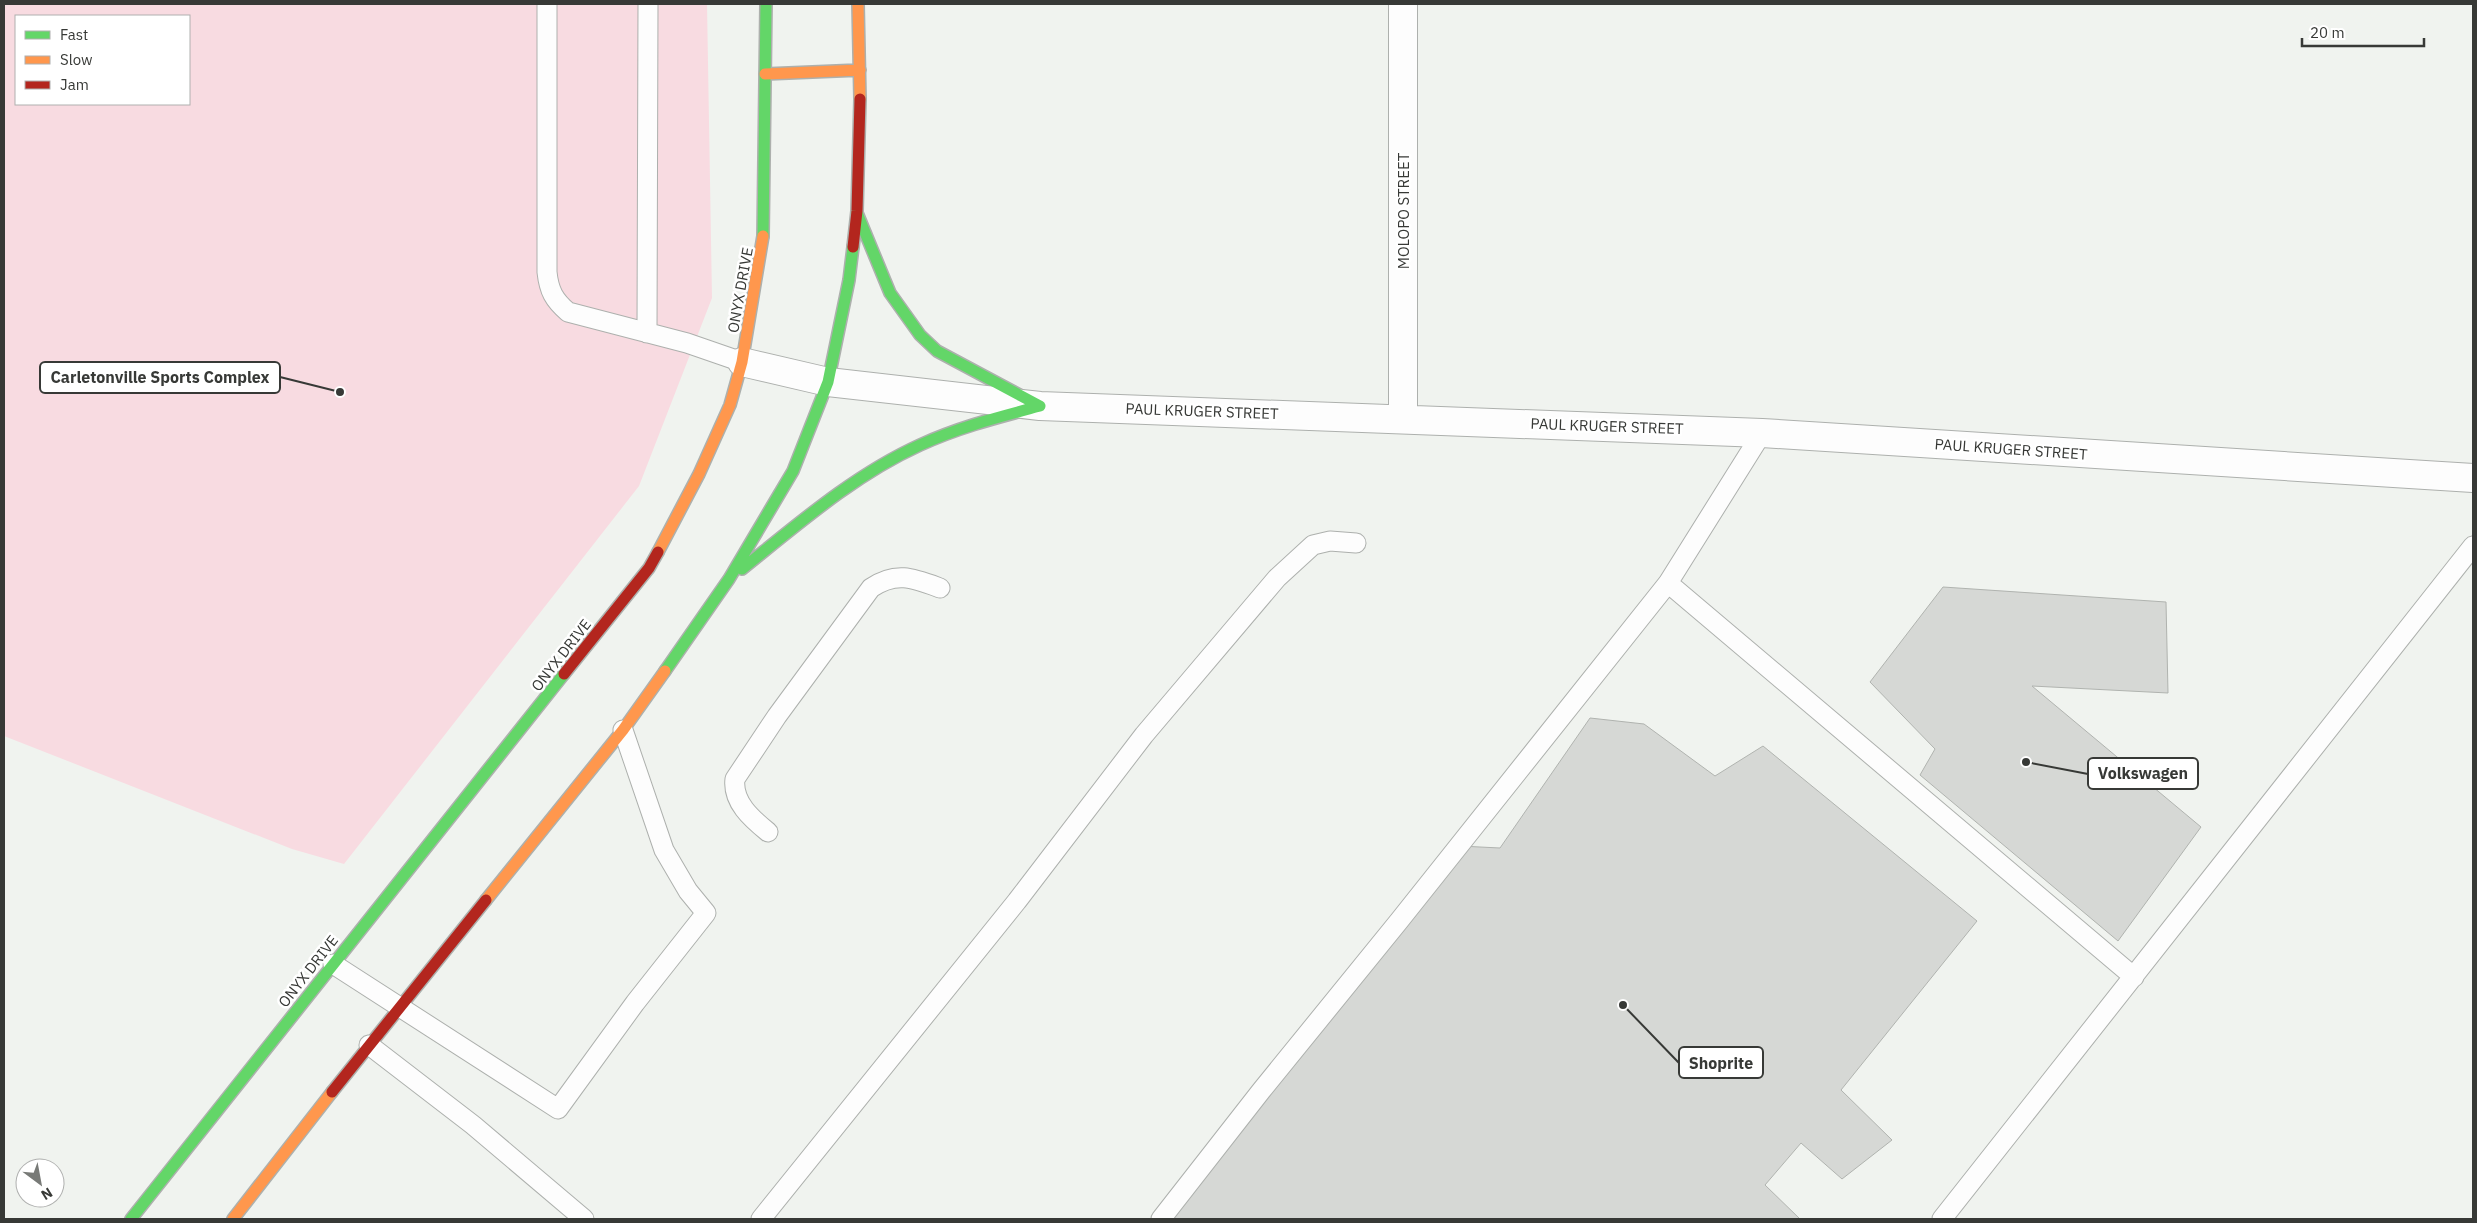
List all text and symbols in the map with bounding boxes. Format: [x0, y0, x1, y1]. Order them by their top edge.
legend [15, 15, 190, 105]
scale bar [2302, 15, 2424, 47]
text: 20 m [2310, 23, 2345, 42]
text: Fast [60, 25, 88, 44]
text: Slow [60, 50, 93, 69]
text: Jam [60, 75, 89, 94]
street label: MOLOPO STREET [1394, 152, 1413, 269]
street label: ONYX DRIVE [723, 246, 757, 334]
callout: Carletonville Sports Complex [40, 362, 280, 393]
text: Carletonville Sports Complex [50, 367, 270, 387]
street label: PAUL KRUGER STREET [1125, 399, 1279, 423]
street label: PAUL KRUGER STREET [1530, 414, 1684, 438]
street label: PAUL KRUGER STREET [1934, 434, 2089, 464]
street label: ONYX DRIVE [527, 615, 595, 695]
callout: Volkswagen [2088, 758, 2198, 789]
text: Volkswagen [2098, 763, 2188, 783]
street label: ONYX DRIVE [274, 931, 342, 1011]
callout: Shoprite [1679, 1047, 1763, 1078]
text: Shoprite [1689, 1053, 1753, 1073]
north arrow [15, 1158, 65, 1208]
text: N [38, 1184, 56, 1204]

